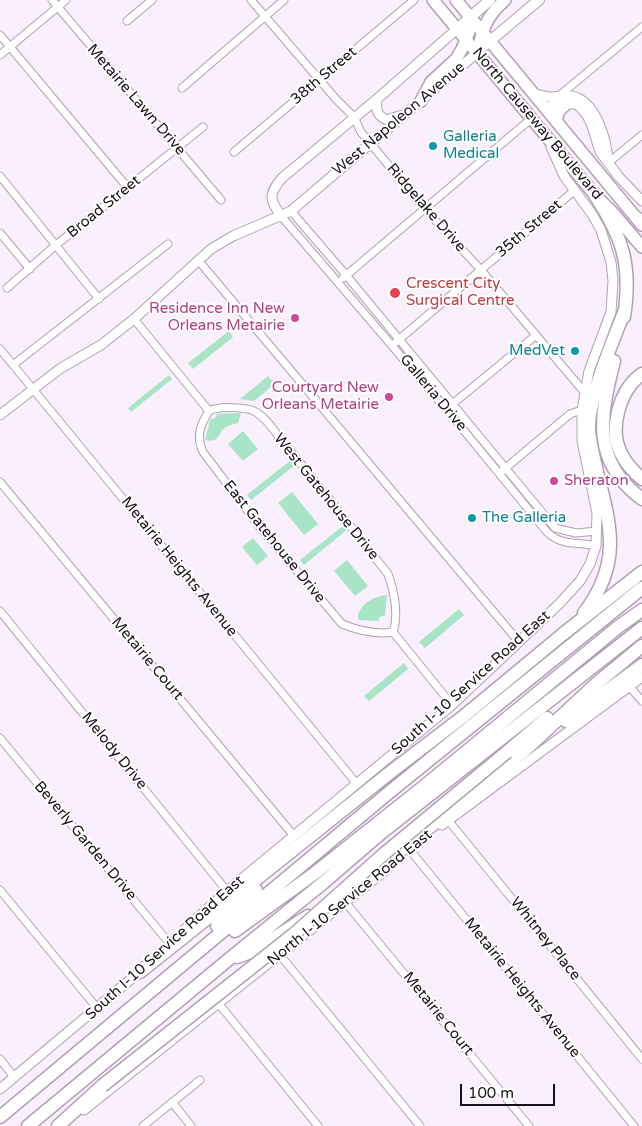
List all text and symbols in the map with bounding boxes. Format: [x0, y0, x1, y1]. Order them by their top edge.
street label: Metairie Lawn Drive [83, 41, 189, 159]
street label: 38th Street [287, 43, 361, 109]
street label: North Causeway Boulevard [468, 44, 606, 204]
street label: West Napoleon Avenue [329, 58, 469, 180]
place label: Galleria Medical [443, 128, 499, 163]
marker: Galleria Medical [427, 140, 439, 152]
street label: Ridgelake Drive [383, 160, 469, 256]
street label: Broad Street [64, 172, 144, 242]
street label: 35th Street [492, 196, 566, 262]
place label: Crescent City Surgical Centre [406, 275, 514, 310]
marker: Crescent City Surgical Centre [388, 286, 402, 300]
place label: Residence Inn New Orleans Metairie [149, 300, 285, 335]
marker: Residence Inn New Orleans Metairie [289, 312, 301, 324]
place label: MedVet [509, 342, 565, 360]
marker: MedVet [569, 345, 581, 357]
street label: Galleria Drive [396, 351, 470, 435]
place label: Courtyard New Orleans Metairie [262, 379, 379, 414]
marker: Courtyard New Orleans Metairie [383, 391, 395, 403]
street label: West Gatehouse Drive [269, 430, 383, 564]
place label: Sheraton [564, 472, 629, 490]
marker: Sheraton [548, 475, 560, 487]
street label: East Gatehouse Drive [219, 477, 329, 607]
street label: Metairie Heights Avenue [117, 493, 241, 641]
place label: The Galleria [482, 509, 566, 527]
marker: The Galleria [466, 512, 478, 524]
street label: South I-10 Service Road East [388, 607, 554, 759]
street label: Metairie Court [107, 614, 187, 704]
street label: Melody Drive [77, 709, 151, 793]
street label: Beverly Garden Drive [30, 778, 140, 904]
street label: North I-10 Service Road East [264, 826, 436, 970]
street label: South I-10 Service Road East [82, 872, 248, 1024]
street label: Whitney Place [506, 894, 584, 984]
street label: Metairie Heights Avenue [460, 914, 584, 1062]
street label: Metairie Court [399, 969, 477, 1059]
scale bar [462, 1074, 557, 1106]
text: 100 m [468, 1084, 514, 1102]

